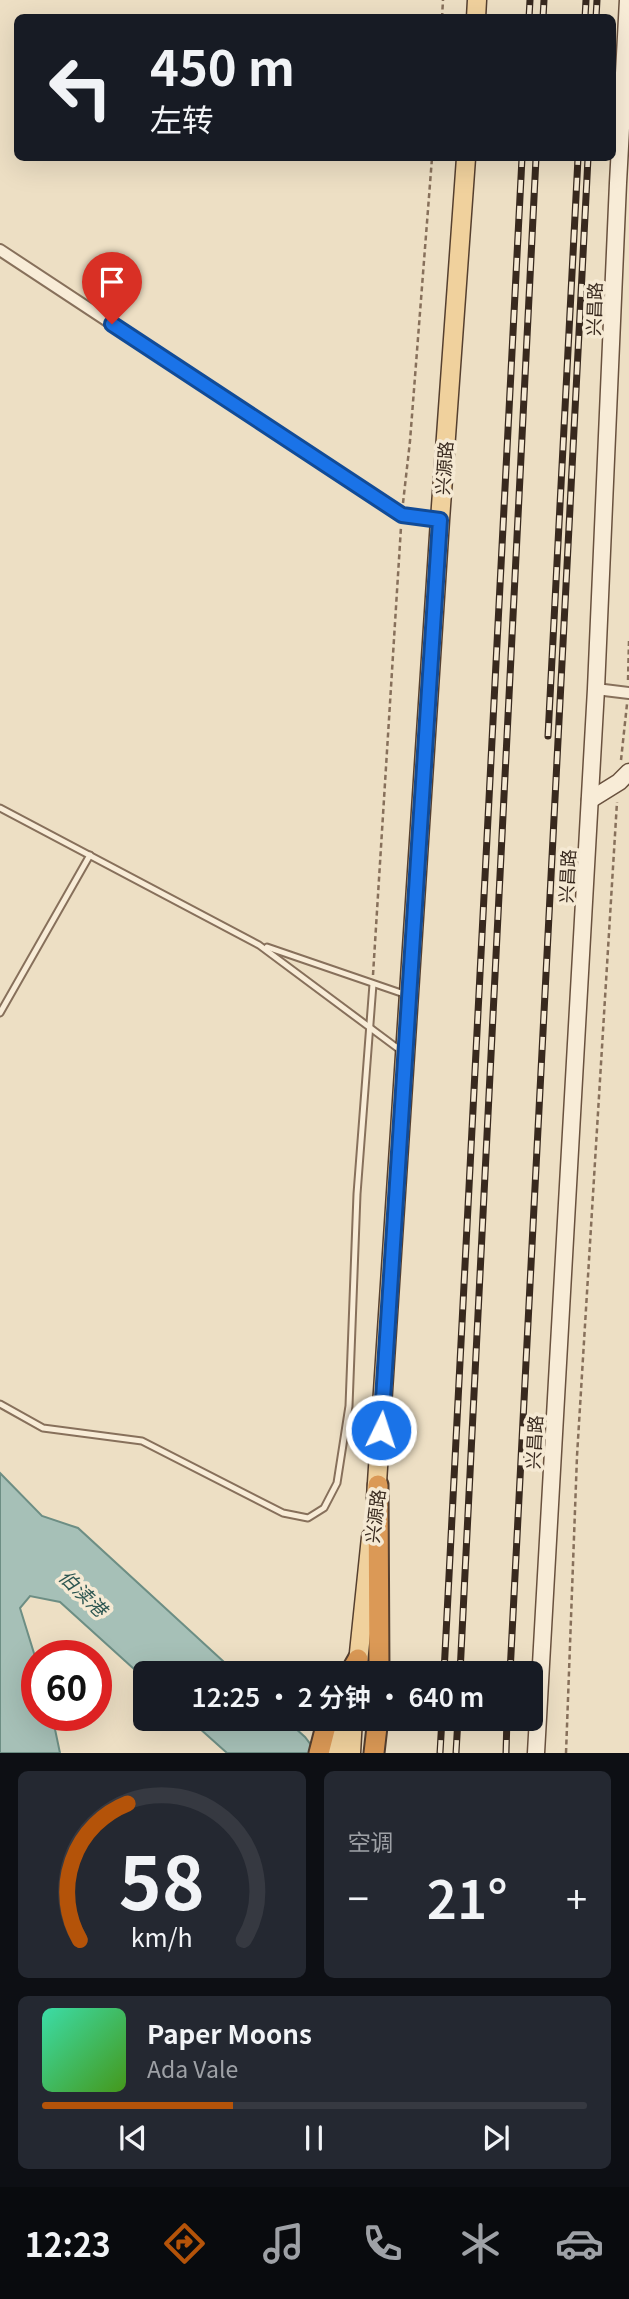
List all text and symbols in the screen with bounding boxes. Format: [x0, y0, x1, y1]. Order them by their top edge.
text: 450 m [150, 29, 295, 100]
icon: left [35, 42, 126, 133]
text: 左转 [150, 95, 214, 141]
pin [82, 252, 142, 324]
icon: arrive [93, 263, 131, 301]
street label: 兴昌路 [579, 282, 607, 336]
street label: 兴源路 [428, 440, 458, 496]
street label: 兴昌路 [552, 848, 580, 904]
position arrow [344, 1393, 418, 1467]
street label: 兴昌路 [519, 1414, 547, 1470]
street label: 兴源路 [358, 1488, 390, 1544]
water label: 伯渎港 [54, 1562, 116, 1624]
speed limit sign: 60 [21, 1640, 112, 1731]
text: 12:25 · 2 分钟 · 640 m [192, 1677, 484, 1714]
text: 空调 [348, 1824, 394, 1858]
text: 58 [119, 1827, 205, 1932]
text: 21° [427, 1859, 508, 1934]
text: − [348, 1869, 369, 1924]
text: + [566, 1869, 587, 1924]
text: km/h [131, 1918, 193, 1954]
text: Paper Moons [147, 2014, 312, 2051]
text: Ada Vale [147, 2051, 238, 2085]
icon: previous [114, 2119, 152, 2157]
icon: pause [295, 2119, 333, 2157]
icon: next [477, 2119, 515, 2157]
icon: directions [160, 2219, 209, 2268]
icon: music [259, 2219, 308, 2268]
icon: phone [358, 2219, 407, 2268]
icon: climate [456, 2219, 505, 2268]
icon: car [555, 2219, 604, 2268]
text: 12:23 [25, 2220, 111, 2266]

